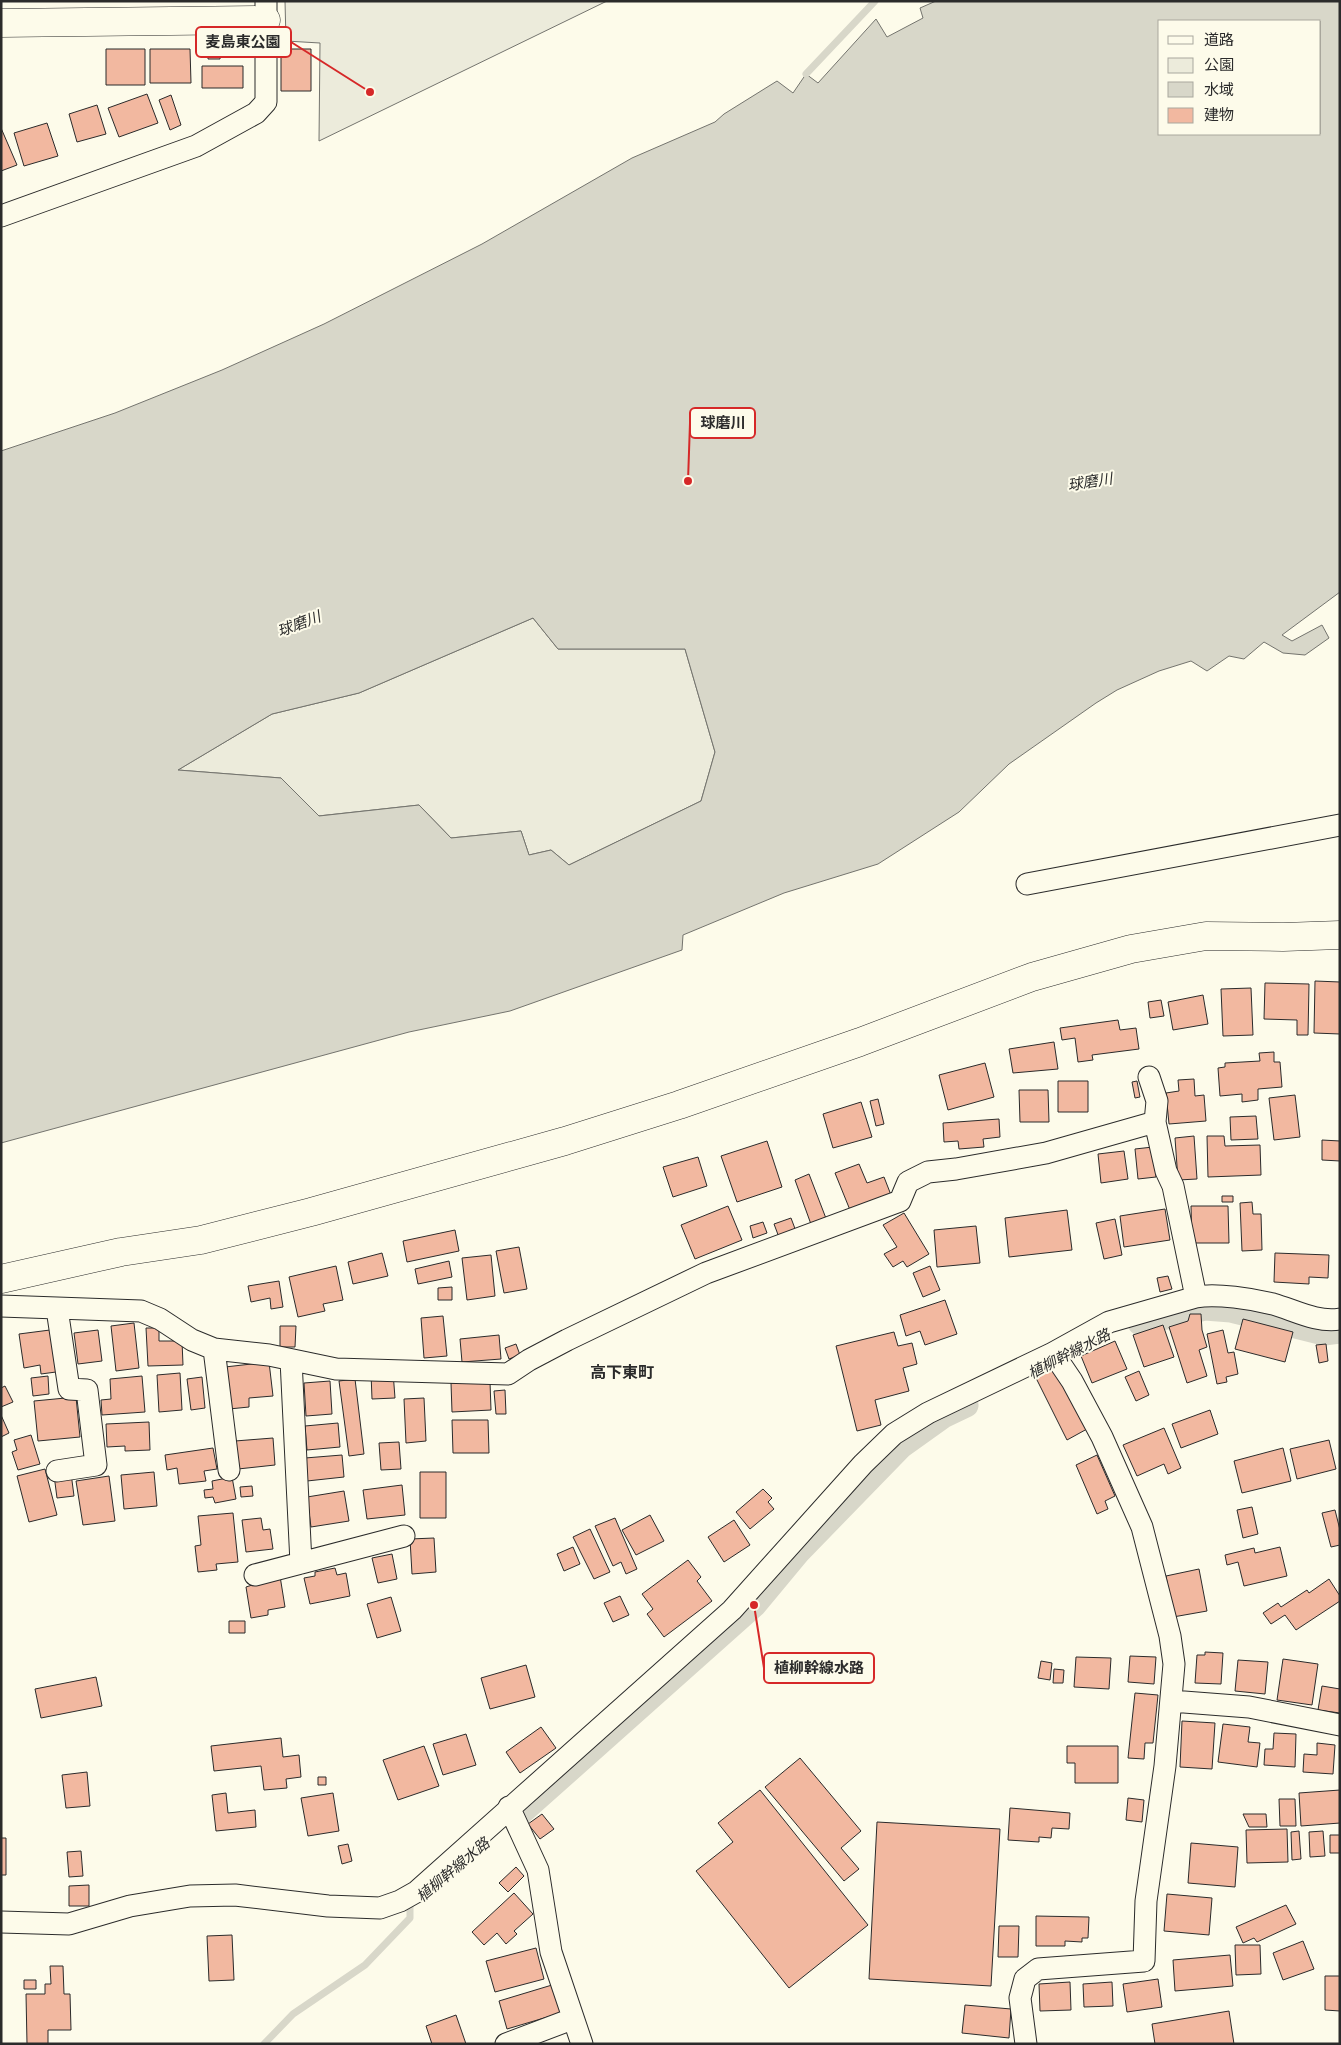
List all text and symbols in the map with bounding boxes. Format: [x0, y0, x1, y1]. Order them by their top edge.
legend [1158, 20, 1321, 135]
callout: 麦島東公園 [196, 27, 291, 57]
text: 道路 [1204, 31, 1234, 49]
text: 麦島東公園 [205, 33, 281, 51]
text: 公園 [1204, 56, 1234, 74]
text: 水域 [1204, 81, 1234, 99]
text: 建物 [1204, 106, 1234, 124]
callout: 球磨川 [690, 408, 755, 438]
text: 球磨川 [700, 414, 746, 432]
water label: 球磨川 [1066, 469, 1116, 494]
water label: 球磨川 [275, 607, 325, 640]
water label: 植柳幹線水路 [1025, 1325, 1115, 1382]
district label: 高下東町 [590, 1363, 654, 1382]
callout: 植柳幹線水路 [764, 1653, 874, 1683]
text: 植柳幹線水路 [774, 1659, 864, 1677]
water label: 植柳幹線水路 [413, 1833, 495, 1906]

